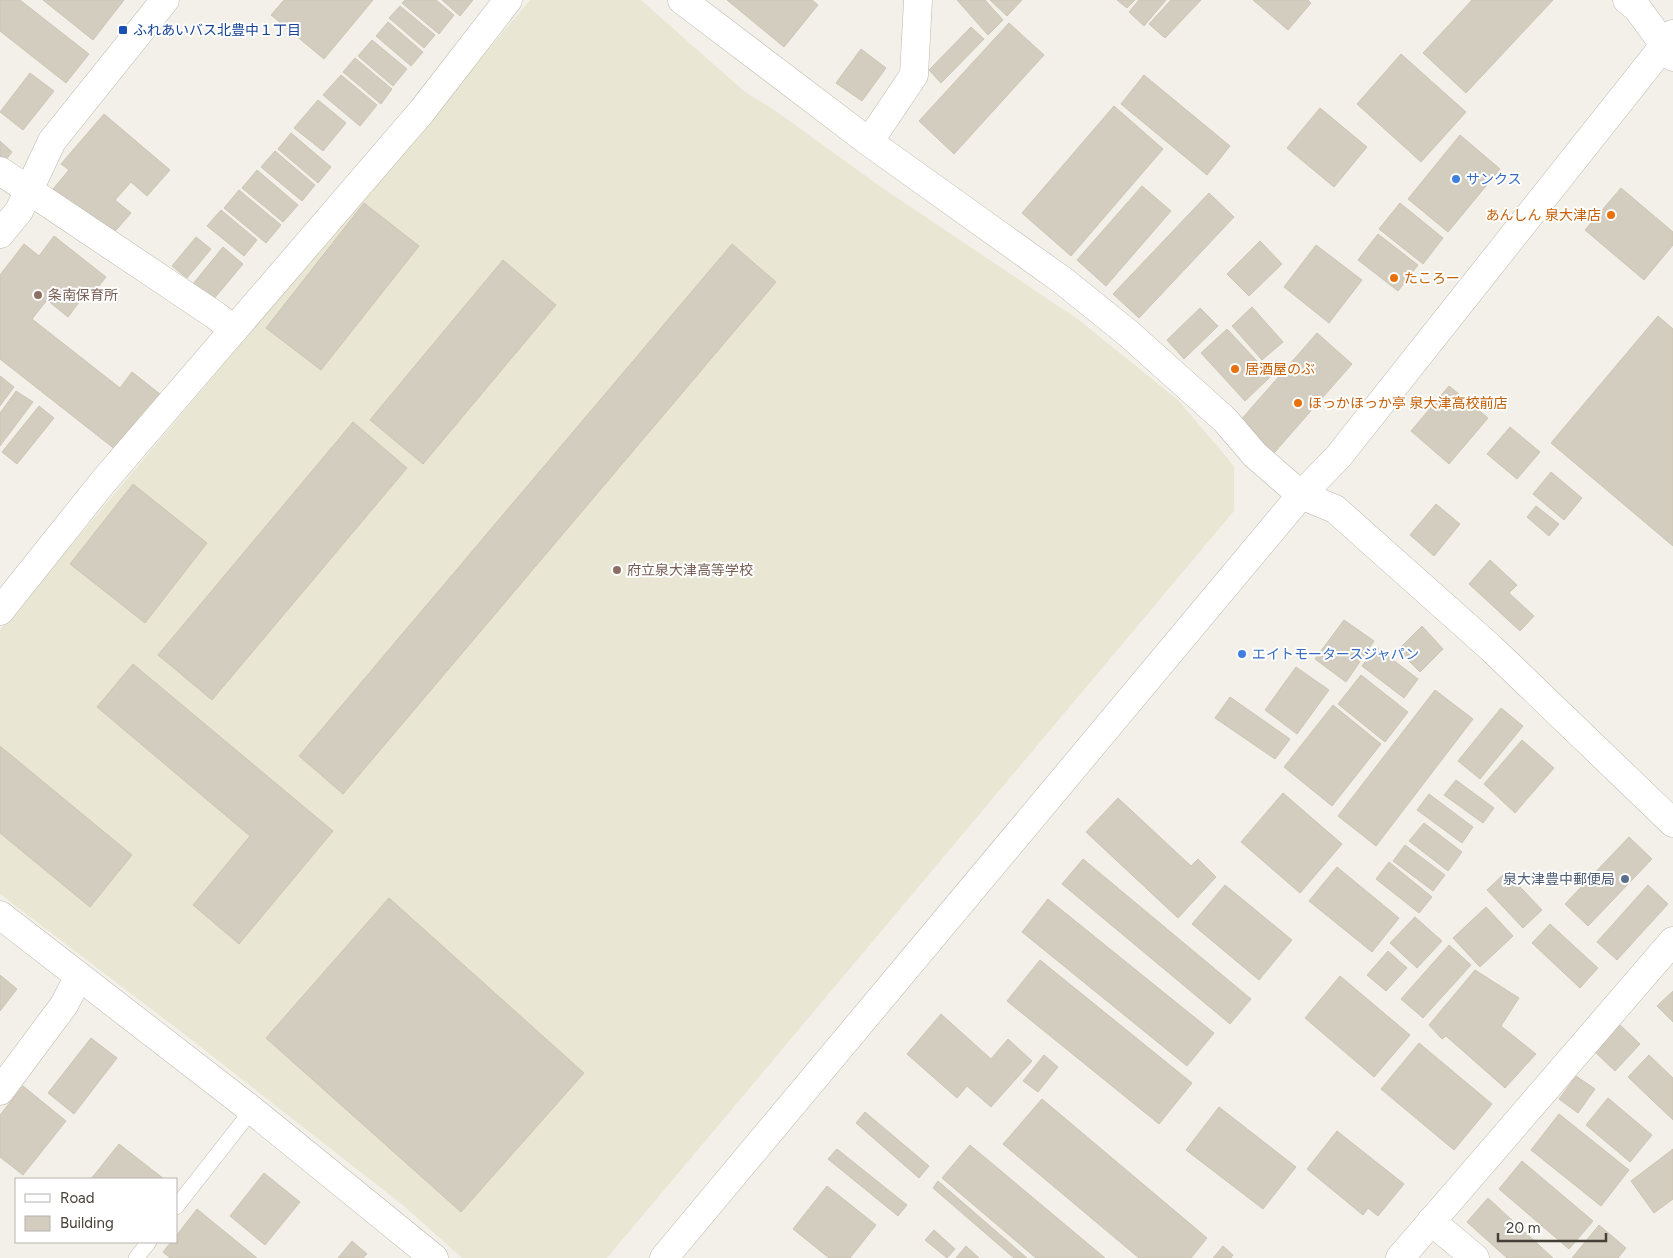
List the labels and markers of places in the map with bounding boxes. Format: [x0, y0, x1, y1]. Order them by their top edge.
place label: ふれあいバス北豊中１丁目 [133, 22, 301, 39]
marker: ふれあいバス北豊中１丁目 [117, 24, 129, 36]
place label: サンクス [1466, 171, 1522, 188]
marker: サンクス [1450, 173, 1462, 185]
place label: あんしん 泉大津店 [1486, 207, 1601, 224]
marker: あんしん 泉大津店 [1605, 209, 1617, 221]
place label: たころー [1404, 270, 1460, 287]
marker: たころー [1388, 272, 1400, 284]
place label: 条南保育所 [48, 287, 118, 304]
marker: 条南保育所 [32, 289, 44, 301]
place label: 居酒屋のぶ [1245, 361, 1315, 378]
marker: 居酒屋のぶ [1229, 363, 1241, 375]
place label: ほっかほっか亭 泉大津高校前店 [1308, 395, 1507, 412]
marker: ほっかほっか亭 泉大津高校前店 [1292, 397, 1304, 409]
place label: 府立泉大津高等学校 [627, 562, 753, 579]
marker: 府立泉大津高等学校 [611, 564, 623, 576]
place label: エイトモータースジャパン [1252, 646, 1419, 663]
marker: エイトモータースジャパン [1236, 648, 1248, 660]
place label: 泉大津豊中郵便局 [1503, 871, 1615, 888]
marker: 泉大津豊中郵便局 [1619, 873, 1631, 885]

